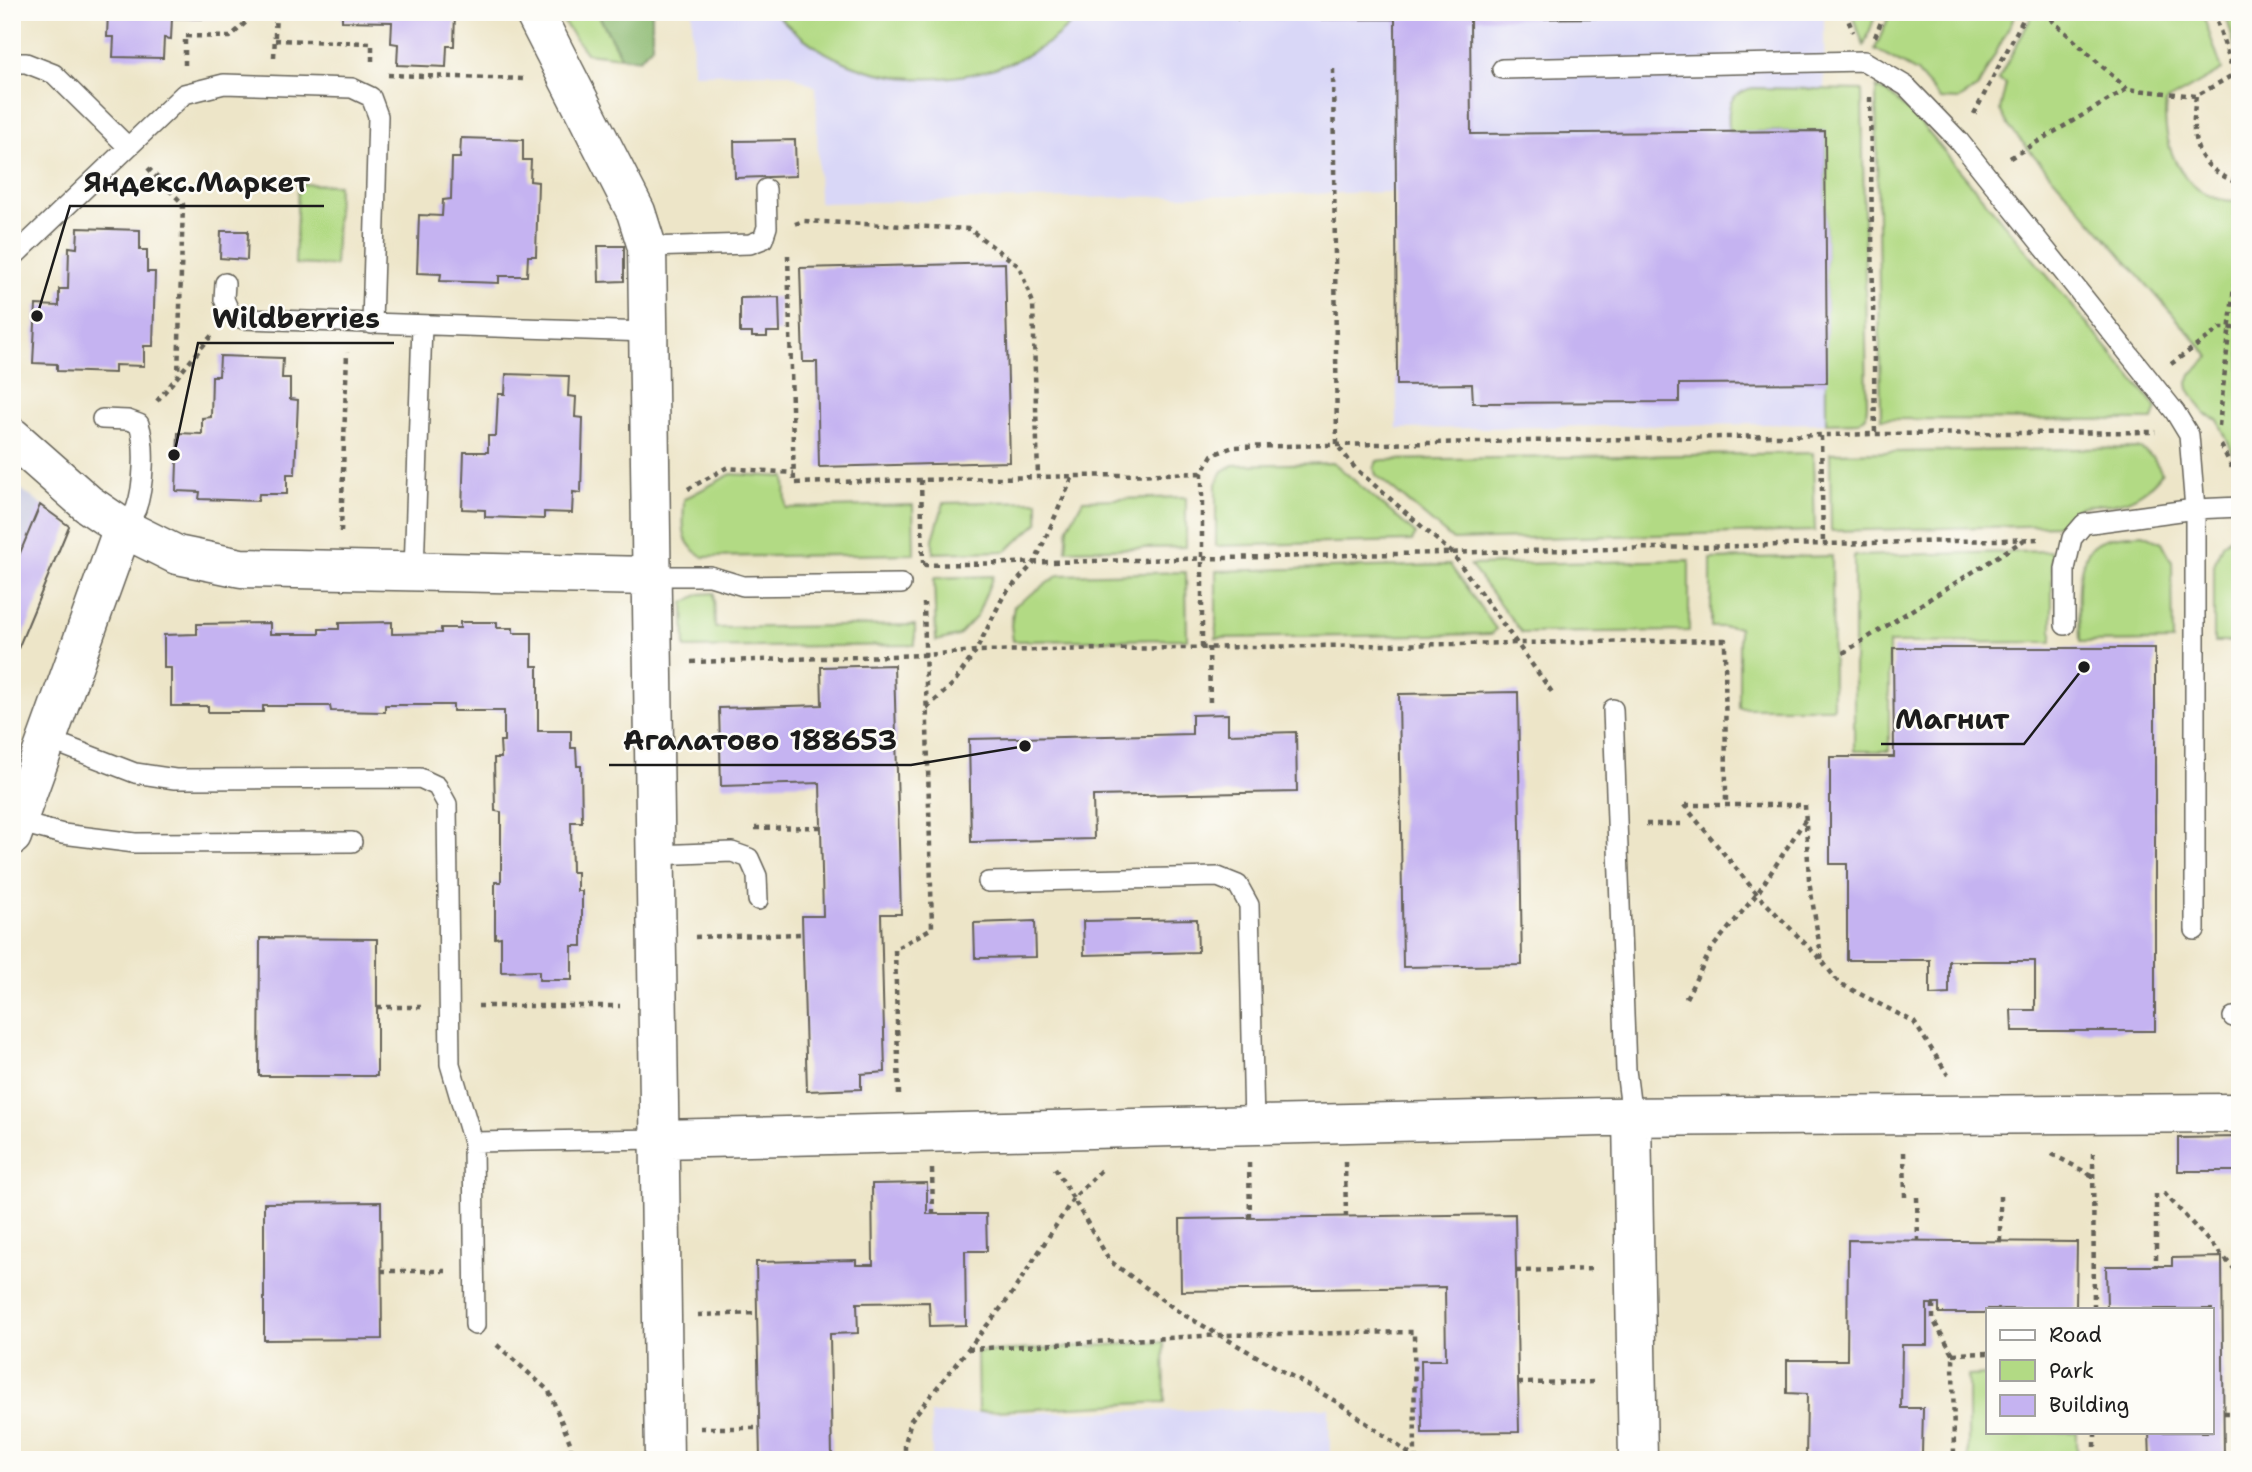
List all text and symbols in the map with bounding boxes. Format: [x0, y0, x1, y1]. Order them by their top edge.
callout: Яндекс.Маркет [70, 157, 324, 206]
text: Яндекс.Маркет [84, 163, 310, 201]
callout: Wildberries [198, 294, 394, 343]
text: Wildberries [212, 299, 380, 337]
callout: Магнит [1881, 695, 2024, 744]
text: Магнит [1895, 700, 2009, 738]
callout: Агалатово 188653 [609, 716, 911, 765]
text: Агалатово 188653 [623, 721, 897, 759]
legend [1986, 1308, 2214, 1434]
text: Road [2049, 1321, 2102, 1349]
text: Park [2049, 1357, 2094, 1385]
text: Building [2049, 1391, 2129, 1419]

